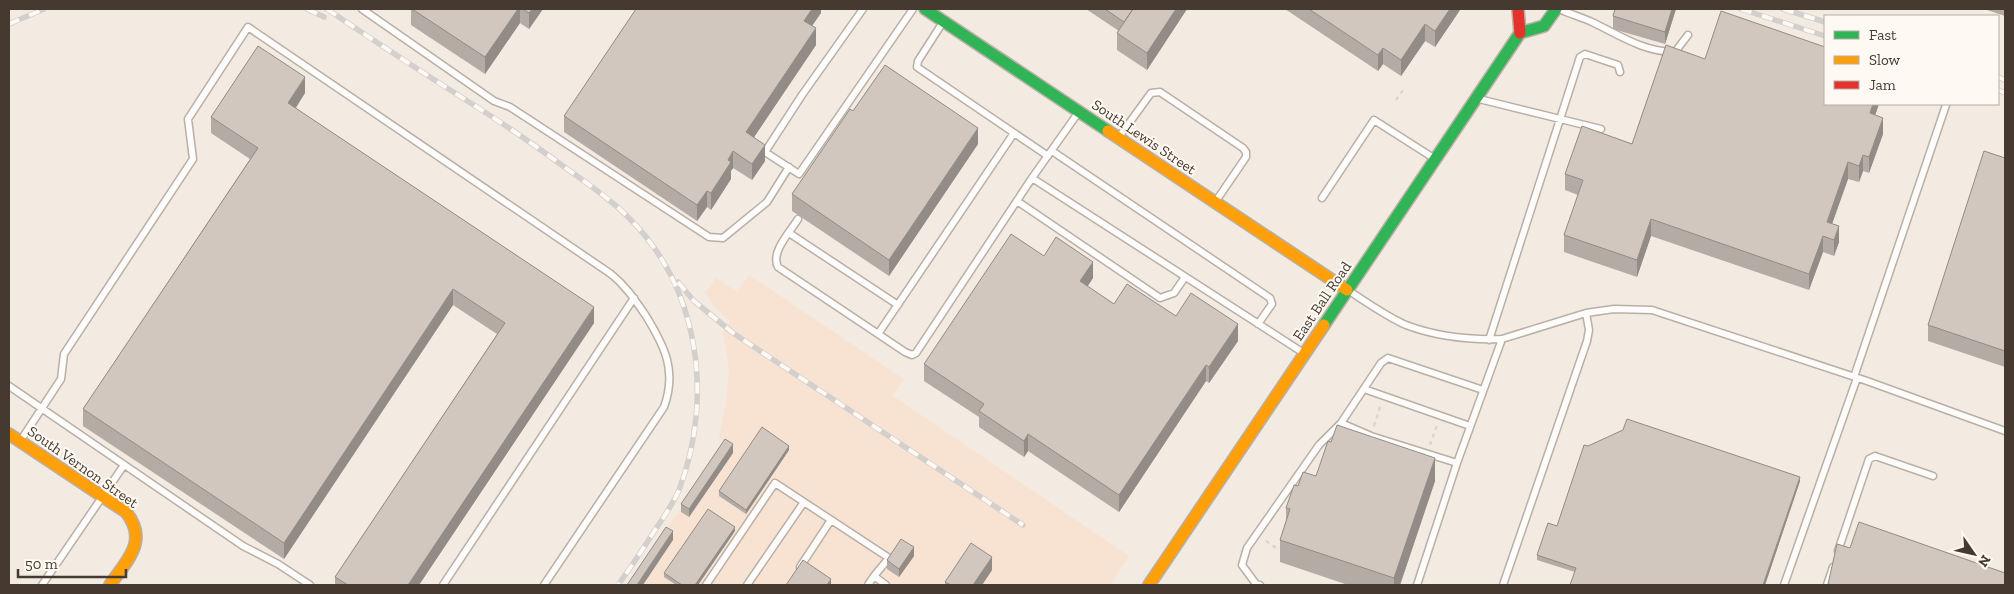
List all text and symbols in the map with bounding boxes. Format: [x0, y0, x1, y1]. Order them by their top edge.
legend [1824, 15, 1999, 105]
text: Fast [1869, 26, 1897, 44]
text: Slow [1869, 51, 1901, 69]
text: Jam [1869, 76, 1896, 94]
street label: South Lewis Street [1089, 96, 1200, 179]
street label: East Ball Road [1289, 257, 1355, 344]
street label: South Vernon Street [24, 422, 142, 512]
north arrow [1949, 529, 1999, 579]
scale bar [18, 546, 125, 578]
text: N [1974, 552, 1994, 570]
text: 50 m [25, 555, 58, 573]

